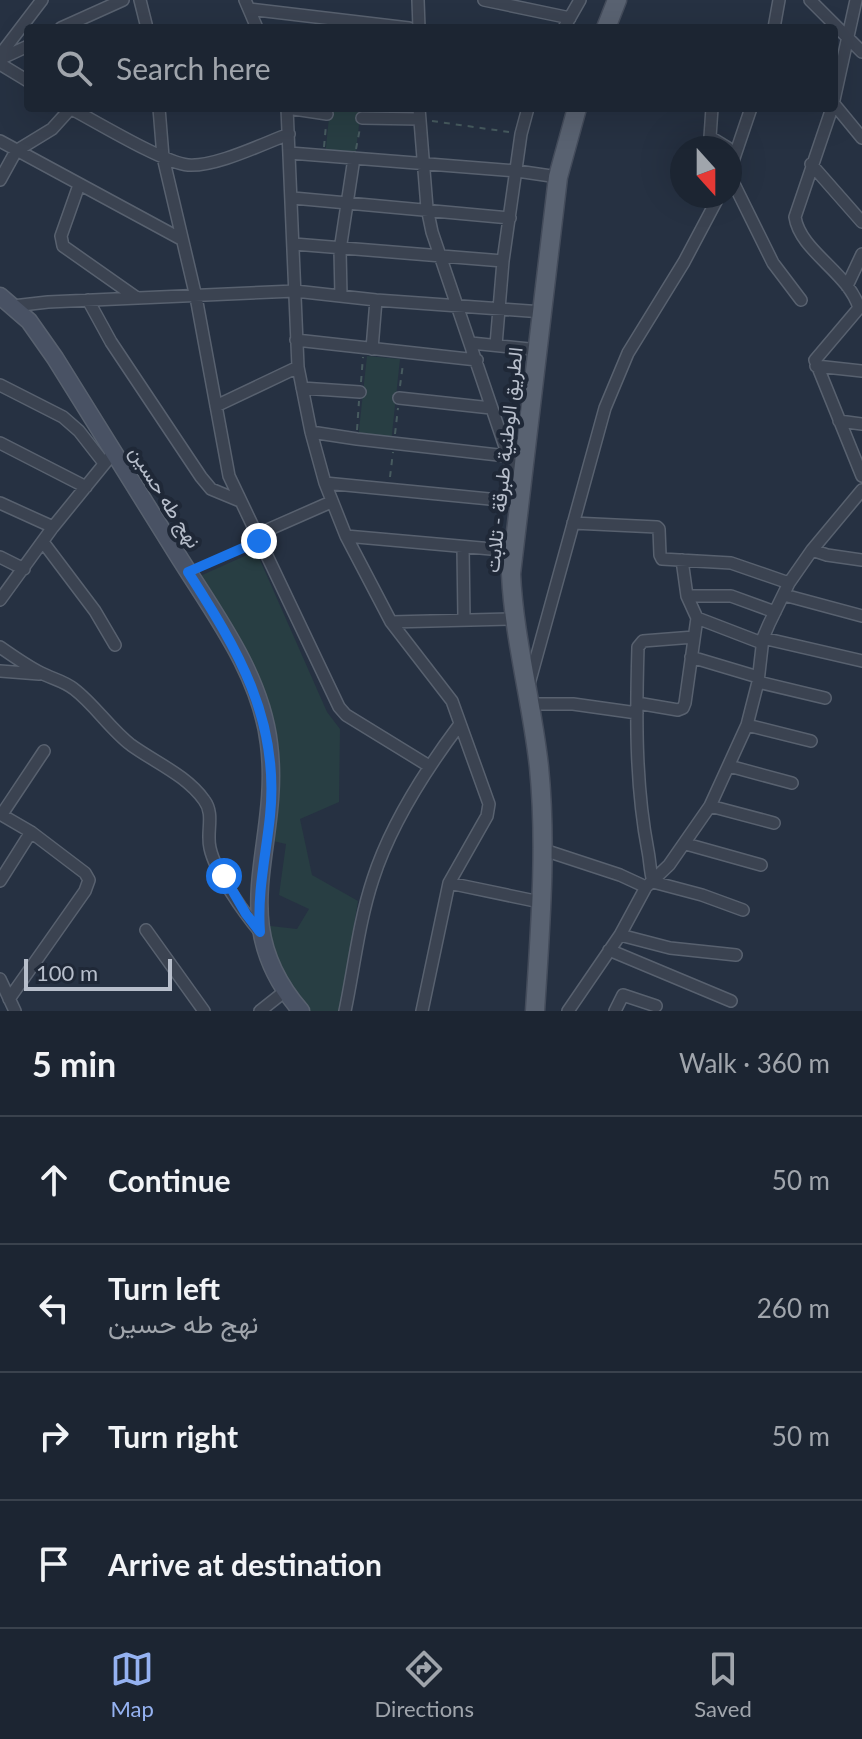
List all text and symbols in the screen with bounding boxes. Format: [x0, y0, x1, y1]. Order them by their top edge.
search box [24, 24, 838, 112]
icon: search [52, 46, 96, 90]
text: Search here [116, 50, 271, 86]
north arrow [670, 136, 742, 208]
street label: الطريق الوطنية طبرقة - تلابت [479, 346, 529, 574]
street label: نهج طه حسين [122, 441, 207, 553]
route end [241, 523, 277, 559]
route start [206, 858, 242, 894]
scale bar [24, 955, 172, 991]
text: 100 m [36, 959, 98, 986]
text: 5 min [32, 1043, 116, 1084]
text: Walk · 360 m [679, 1047, 830, 1079]
icon: ahead [32, 1158, 76, 1202]
text: Continue [108, 1162, 231, 1198]
text: 50 m [772, 1164, 830, 1196]
text: Turn left [108, 1270, 220, 1306]
icon: left [32, 1286, 76, 1330]
text: 260 m [757, 1292, 830, 1324]
text: نهج طه حسين [108, 1307, 258, 1339]
icon: right [32, 1414, 76, 1458]
text: Turn right [108, 1418, 238, 1454]
text: 50 m [772, 1420, 830, 1452]
icon: arrive [32, 1542, 76, 1586]
text: Arrive at destination [108, 1546, 382, 1582]
tab: Map [110, 1647, 154, 1722]
tab: Directions [375, 1647, 474, 1722]
tab: Saved [694, 1647, 752, 1722]

